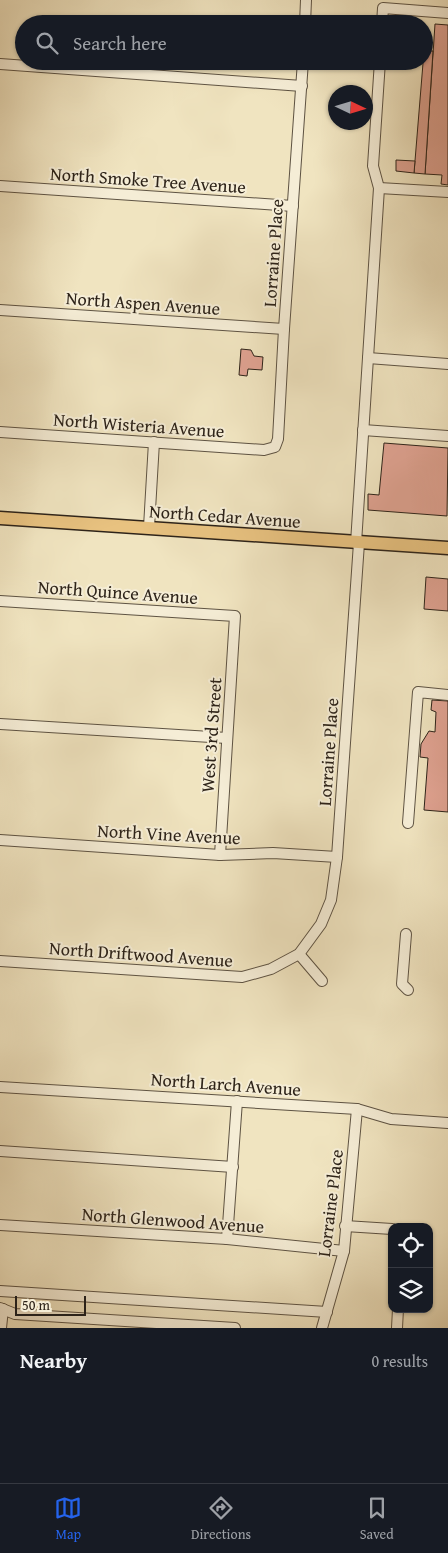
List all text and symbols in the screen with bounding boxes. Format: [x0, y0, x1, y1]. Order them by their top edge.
search box [15, 15, 433, 70]
icon: search [33, 29, 61, 57]
text: Search here [73, 29, 167, 57]
north arrow [328, 85, 373, 130]
street label: North Smoke Tree Avenue [49, 160, 247, 200]
street label: Lorraine Place [256, 198, 290, 308]
street label: North Aspen Avenue [65, 284, 221, 322]
street label: North Wisteria Avenue [53, 406, 225, 444]
street label: North Cedar Avenue [148, 497, 302, 535]
street label: North Quince Avenue [37, 573, 199, 611]
street label: West 3rd Street [194, 676, 229, 794]
street label: Lorraine Place [311, 697, 345, 807]
street label: North Vine Avenue [97, 817, 241, 851]
street label: North Driftwood Avenue [48, 934, 234, 974]
street label: North Larch Avenue [150, 1065, 302, 1103]
street label: Lorraine Place [310, 1148, 350, 1258]
street label: North Glenwood Avenue [81, 1200, 265, 1240]
map controls [388, 1223, 433, 1313]
button: locate [388, 1223, 433, 1268]
button: layers [388, 1268, 433, 1313]
scale bar [15, 1293, 86, 1316]
text: 50 m [22, 1295, 50, 1315]
text: Nearby [20, 1345, 87, 1376]
text: 0 results [371, 1349, 428, 1373]
tab: Map [54, 1494, 82, 1544]
tab: Directions [191, 1494, 251, 1544]
tab: Saved [360, 1494, 394, 1544]

